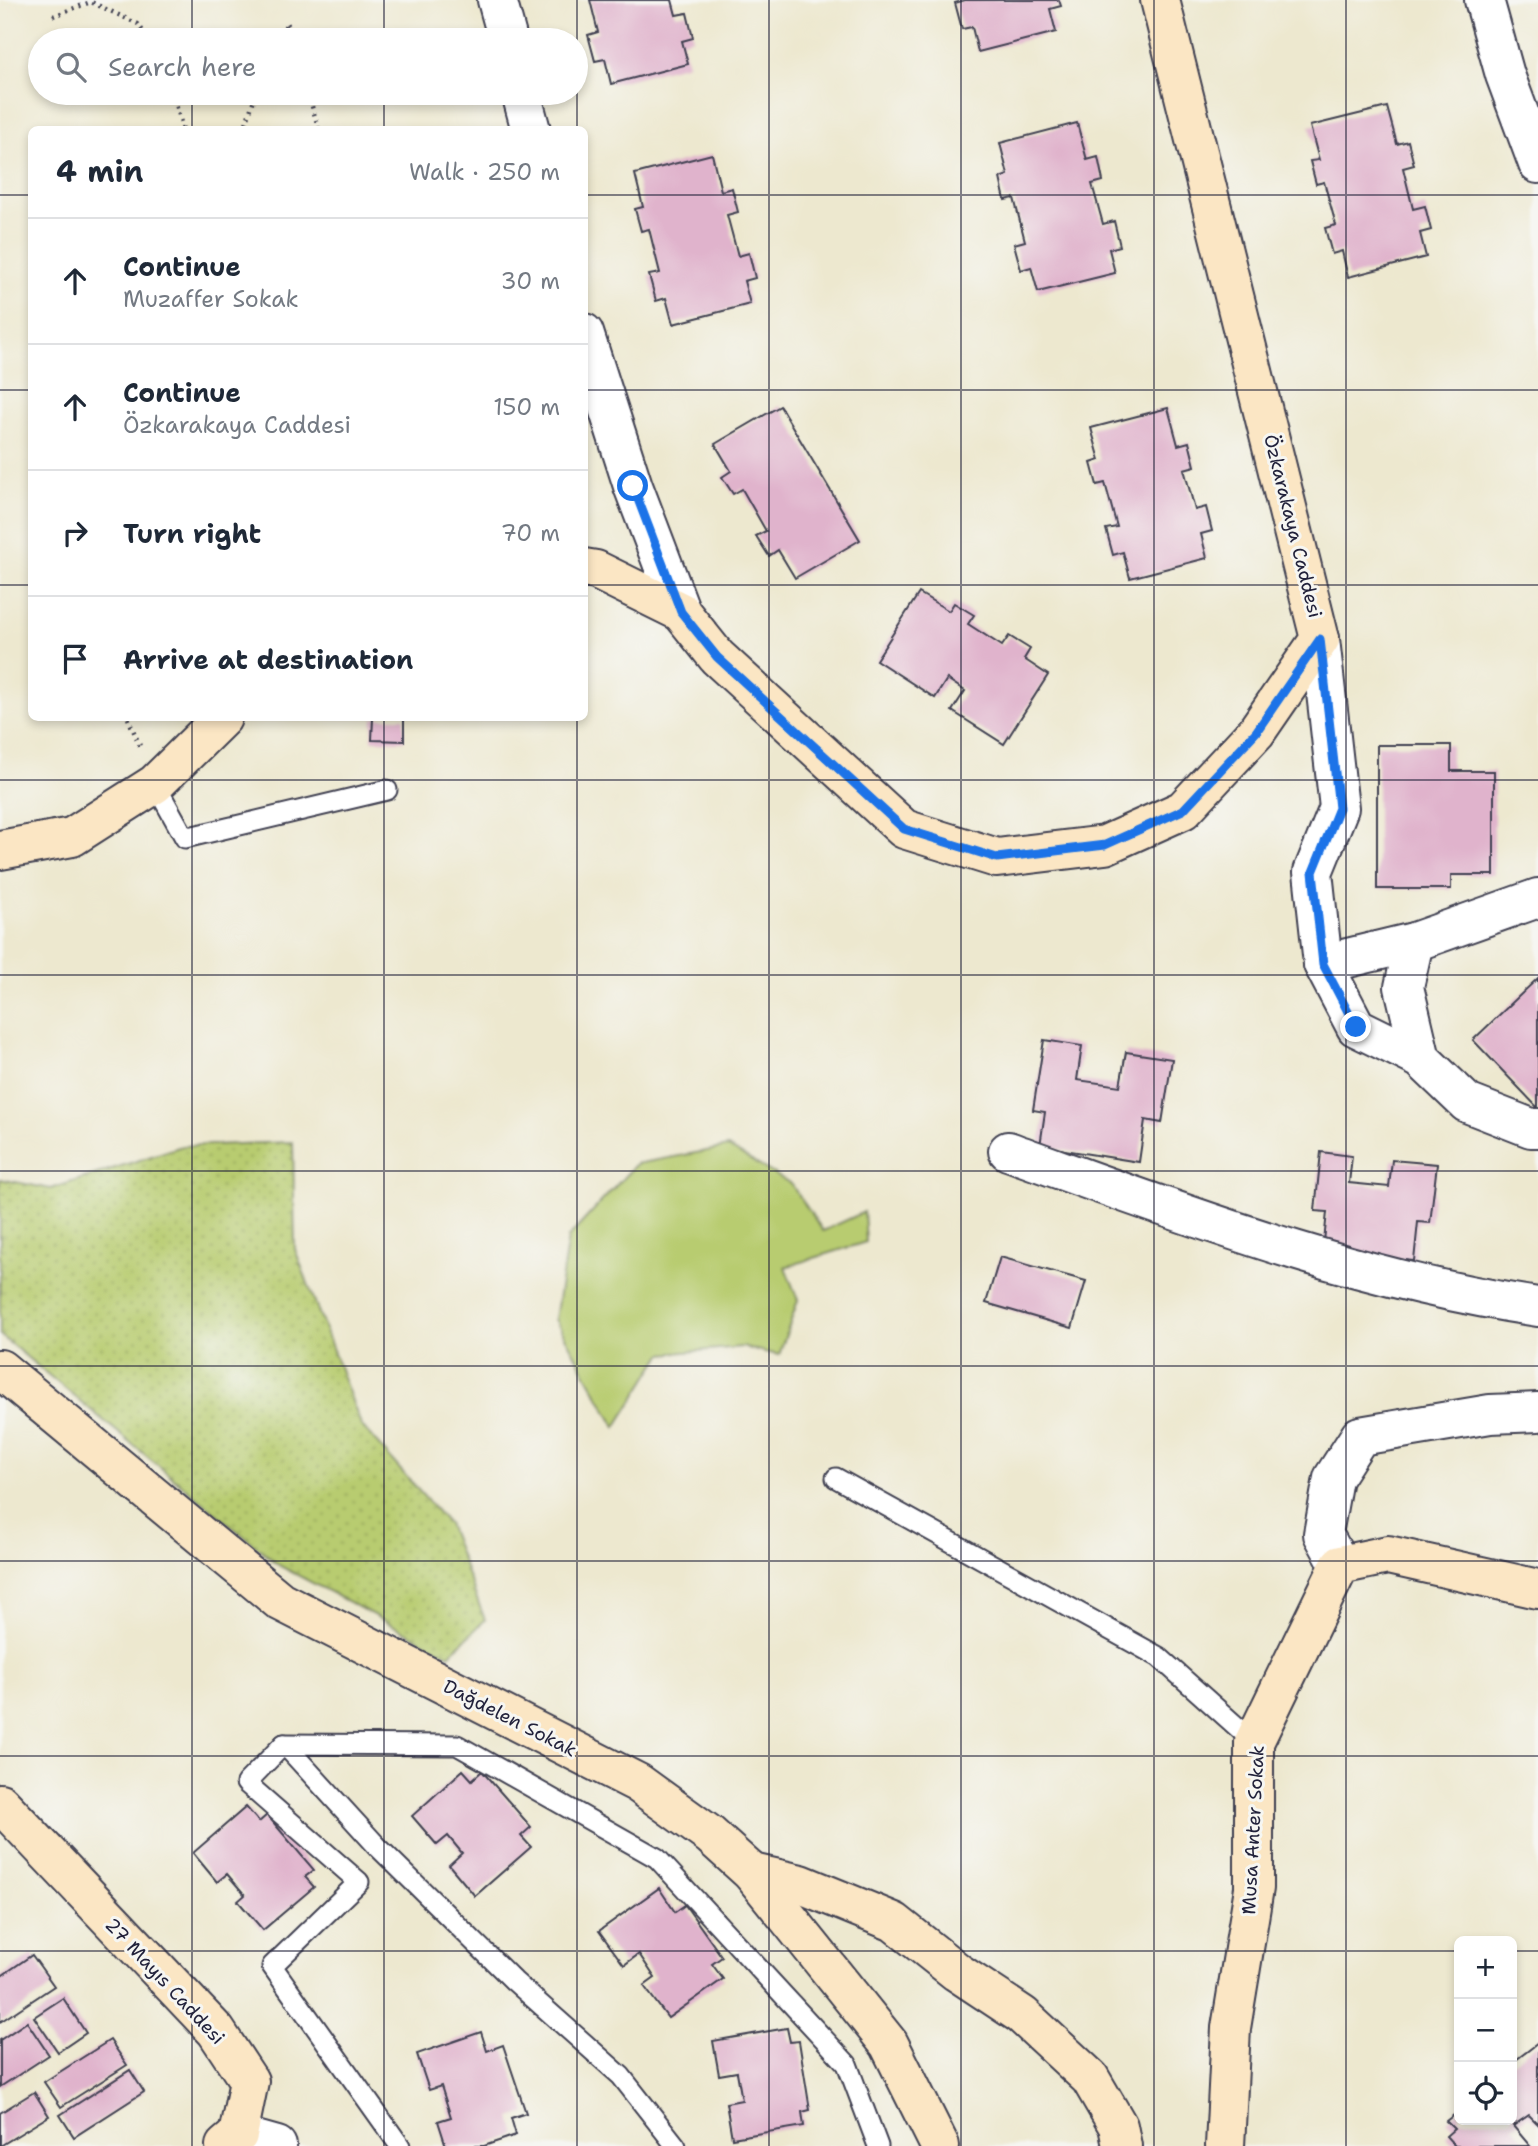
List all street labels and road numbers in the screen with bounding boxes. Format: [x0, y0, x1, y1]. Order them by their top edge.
street label: Özkarakaya Caddesi [1258, 432, 1328, 620]
street label: Dağdelen Sokak [439, 1674, 581, 1762]
street label: Musa Anter Sokak [1236, 1745, 1270, 1915]
street label: 27 Mayıs Caddesi [100, 1912, 230, 2050]

